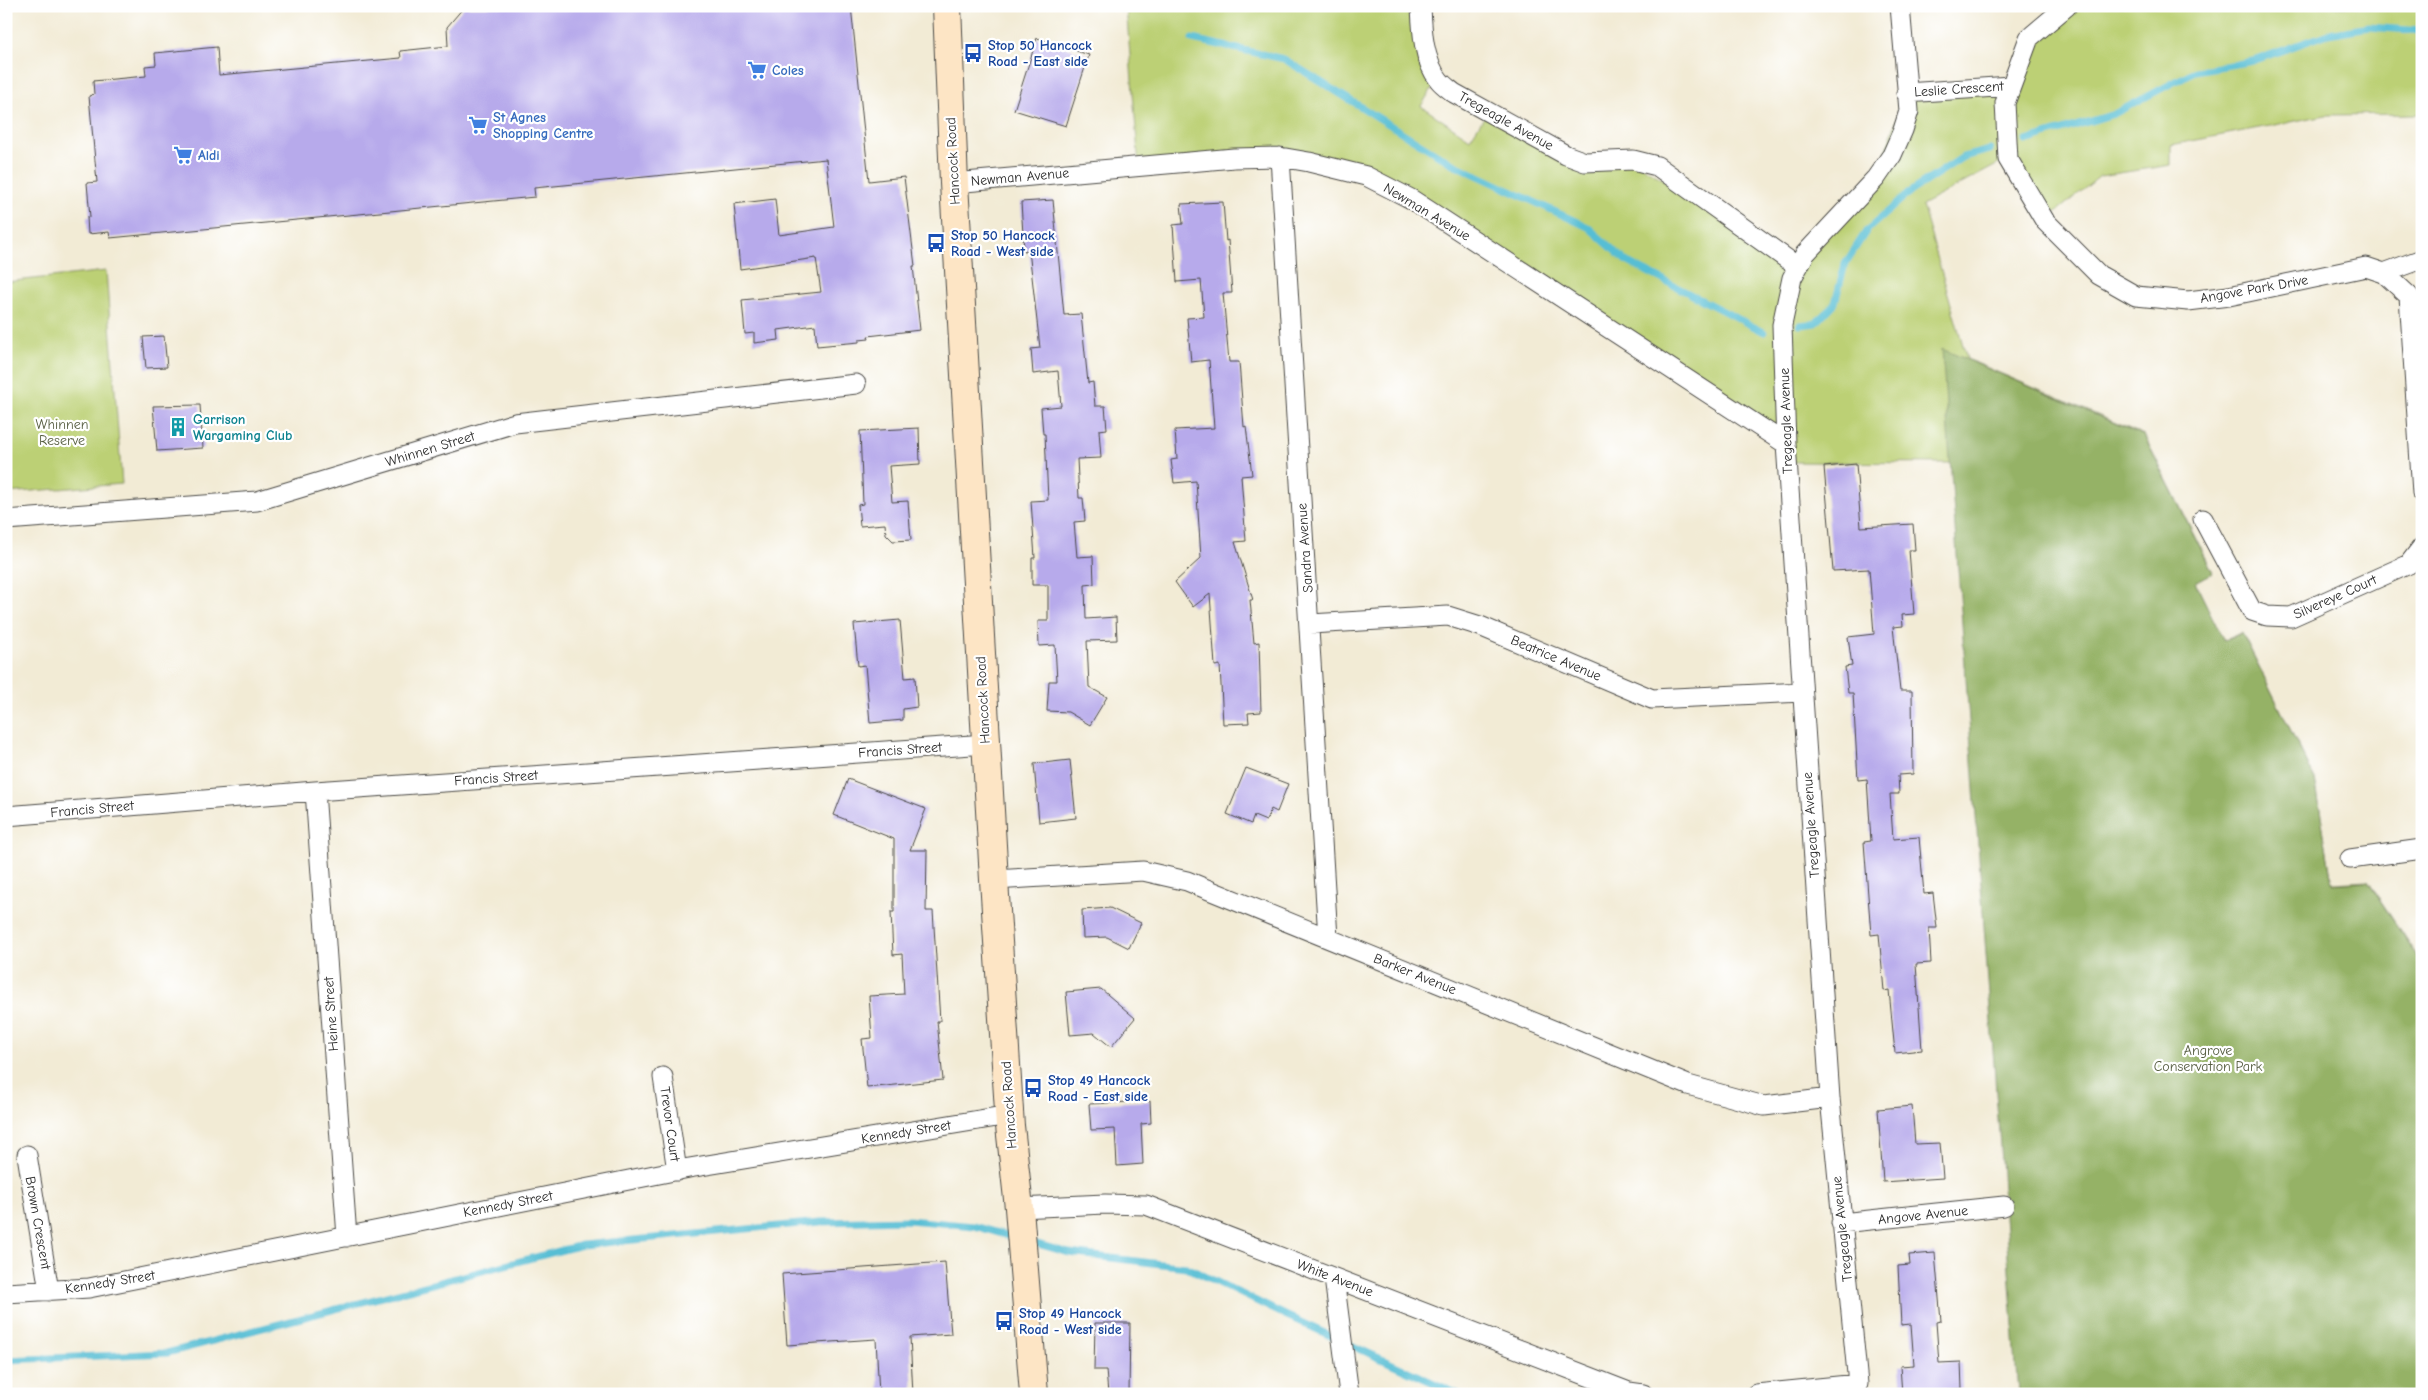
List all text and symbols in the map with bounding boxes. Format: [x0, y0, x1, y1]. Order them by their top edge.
place label: Stop 50 Hancock Road - East side [988, 37, 1092, 70]
bus stop icon: Stop 50 Hancock Road - East side [962, 42, 984, 64]
supermarket icon: Coles [746, 59, 768, 81]
place label: Coles [772, 62, 804, 79]
street label: Leslie Crescent [1914, 77, 2005, 101]
street label: Tregeagle Avenue [1455, 88, 1557, 154]
place label: St Agnes Shopping Centre [493, 109, 593, 142]
supermarket icon: St Agnes Shopping Centre [467, 114, 489, 136]
street label: Hancock Road [942, 117, 964, 205]
supermarket icon: Aldi [172, 144, 194, 166]
place label: Aldi [198, 147, 220, 164]
street label: Newman Avenue [970, 164, 1070, 190]
street label: Newman Avenue [1380, 179, 1474, 245]
place label: Stop 50 Hancock Road - West side [951, 227, 1055, 260]
bus stop icon: Stop 50 Hancock Road - West side [925, 232, 947, 254]
street label: Angove Park Drive [2199, 271, 2309, 307]
street label: Tregeagle Avenue [1776, 368, 1796, 474]
place label: Garrison Wargaming Club [193, 411, 292, 444]
park label: Whinnen Reserve [35, 416, 89, 449]
building icon: Garrison Wargaming Club [167, 416, 189, 438]
street label: Whinnen Street [383, 427, 478, 471]
street label: Sandra Avenue [1293, 503, 1317, 593]
street label: Silvereye Court [2291, 571, 2380, 623]
street label: Beatrice Avenue [1508, 631, 1604, 685]
street label: Hancock Road [972, 656, 994, 744]
street label: Francis Street [858, 739, 943, 761]
street label: Francis Street [454, 767, 539, 789]
street label: Tregeagle Avenue [1799, 771, 1823, 879]
street label: Francis Street [50, 797, 135, 821]
street label: Barker Avenue [1371, 950, 1459, 998]
street label: Heine Street [320, 975, 342, 1052]
park label: Angrove Conservation Park [2154, 1042, 2263, 1075]
street label: Hancock Road [997, 1061, 1021, 1149]
place label: Stop 49 Hancock Road - East side [1048, 1072, 1150, 1105]
bus stop icon: Stop 49 Hancock Road - East side [1022, 1077, 1044, 1099]
street label: Trevor Court [656, 1085, 684, 1164]
street label: Kennedy Street [860, 1116, 953, 1147]
street label: Brown Crescent [21, 1175, 55, 1272]
street label: Tregeagle Avenue [1828, 1175, 1856, 1283]
street label: Kennedy Street [462, 1187, 555, 1221]
street label: Angove Avenue [1877, 1202, 1969, 1228]
street label: White Avenue [1294, 1256, 1376, 1300]
street label: Kennedy Street [64, 1266, 157, 1297]
place label: Stop 49 Hancock Road - West side [1019, 1305, 1122, 1338]
bus stop icon: Stop 49 Hancock Road - West side [993, 1310, 1015, 1332]

